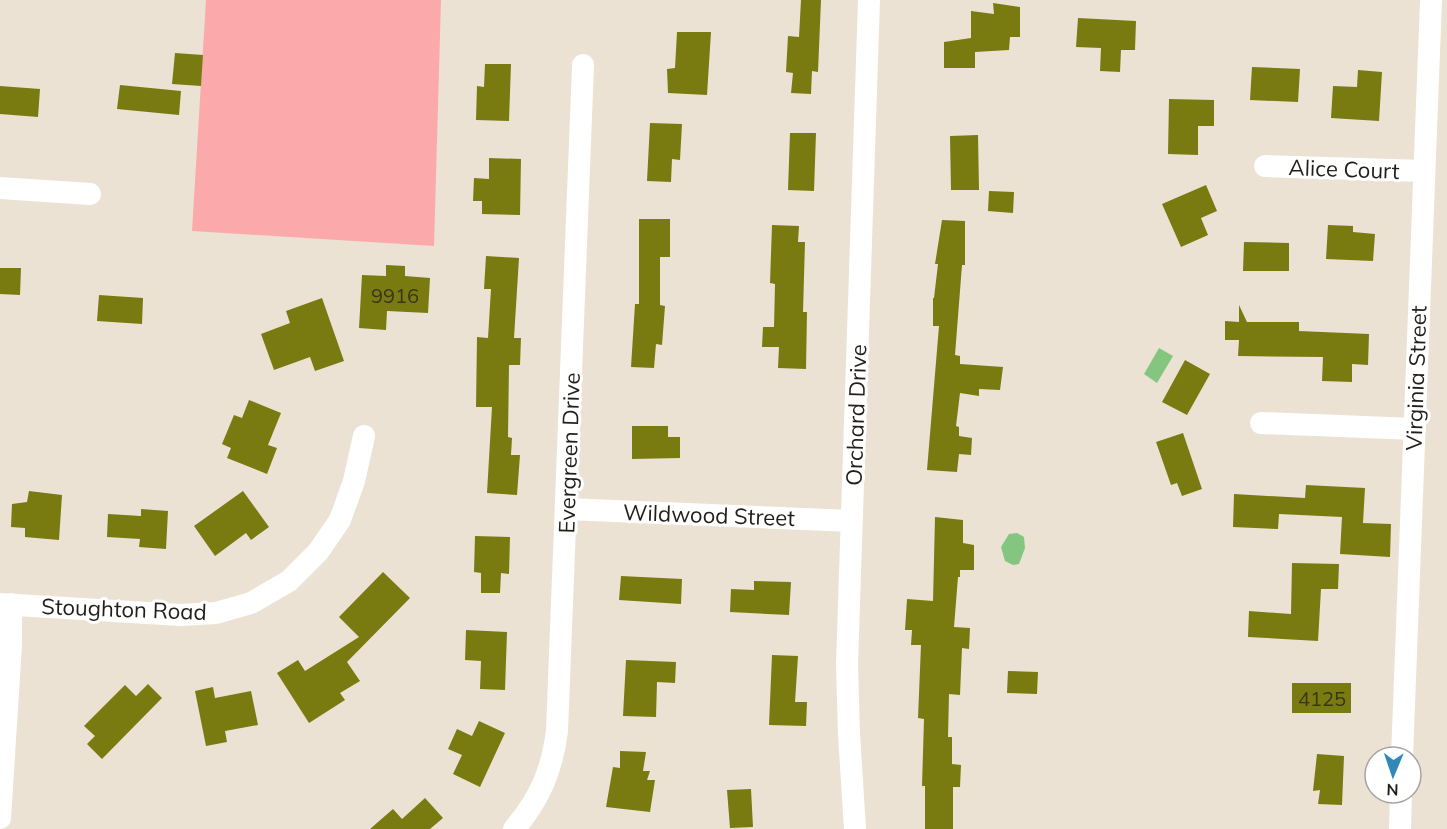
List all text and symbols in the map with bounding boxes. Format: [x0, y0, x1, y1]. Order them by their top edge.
street label: Alice Court [1288, 153, 1400, 185]
house number: 9916 [371, 283, 419, 308]
street label: Virginia Street [1399, 305, 1433, 451]
street label: Orchard Drive [840, 344, 872, 486]
street label: Evergreen Drive [552, 372, 586, 534]
street label: Wildwood Street [623, 498, 796, 532]
street label: Stoughton Road [41, 592, 207, 626]
house number: 4125 [1298, 686, 1346, 711]
north arrow [1363, 745, 1423, 805]
text: N [1386, 780, 1399, 800]

